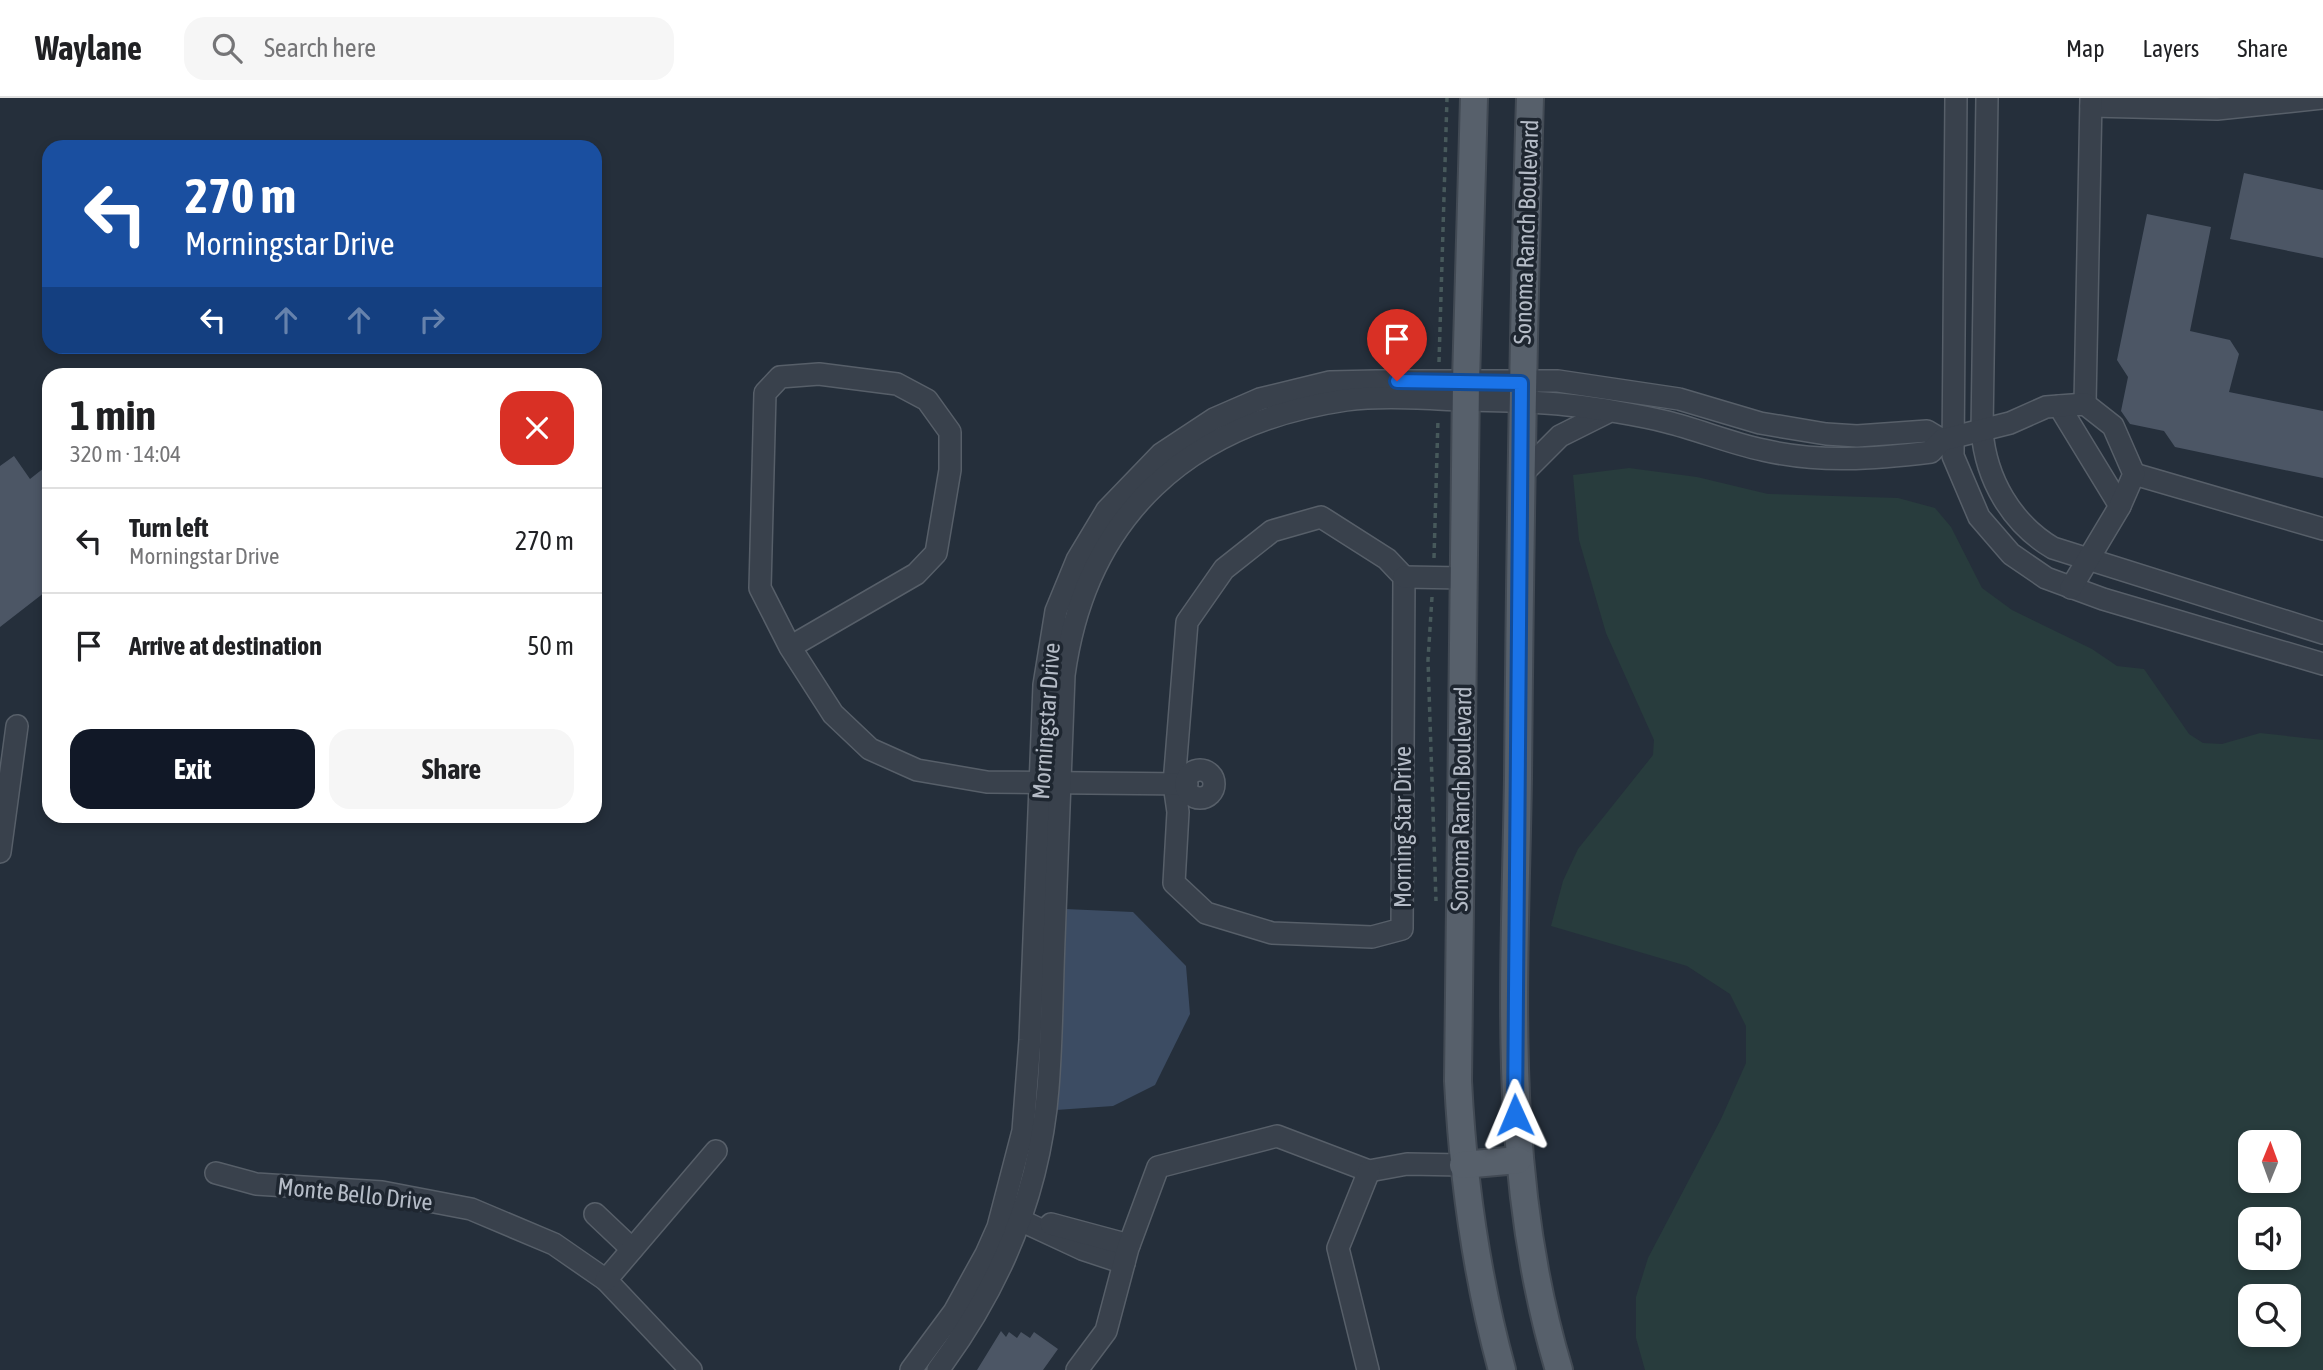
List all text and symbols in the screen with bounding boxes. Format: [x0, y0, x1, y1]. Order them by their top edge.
search box [184, 17, 674, 80]
text: Waylane [35, 29, 142, 67]
icon: search [208, 29, 246, 67]
text: Search here [264, 33, 376, 63]
text: Map [2066, 35, 2105, 62]
text: Layers [2143, 35, 2199, 62]
text: Share [2237, 35, 2288, 62]
street label: Sonoma Ranch Boulevard [1509, 119, 1543, 345]
text: 270 m [185, 167, 296, 223]
icon: left [70, 168, 161, 259]
text: Morningstar Drive [185, 225, 394, 262]
icon: left [194, 301, 232, 339]
icon: ahead [267, 301, 305, 339]
icon: ahead [340, 301, 378, 339]
icon: right [413, 301, 451, 339]
pin [1367, 309, 1427, 381]
icon: arrive [1378, 320, 1416, 358]
text: 1 min [70, 391, 156, 439]
button: close [500, 391, 574, 465]
text: 320 m · 14:04 [70, 441, 181, 467]
text: Turn left [129, 513, 209, 543]
icon: left [70, 522, 108, 560]
text: 270 m [515, 526, 574, 556]
text: Morningstar Drive [129, 543, 280, 569]
icon: arrive [70, 627, 108, 665]
text: Arrive at destination [129, 631, 322, 661]
text: 50 m [527, 631, 574, 661]
street label: Morningstar Drive [1027, 642, 1065, 800]
street label: Sonoma Ranch Boulevard [1446, 686, 1476, 912]
button: Exit [70, 729, 315, 809]
button: Share [329, 729, 574, 809]
street label: Morning Star Drive [1389, 746, 1416, 908]
position arrow [1478, 1078, 1552, 1152]
north arrow [2238, 1130, 2301, 1194]
map controls [2238, 1130, 2301, 1347]
street label: Monte Bello Drive [276, 1172, 434, 1216]
button: sound [2238, 1207, 2301, 1270]
button: search [2238, 1284, 2301, 1347]

